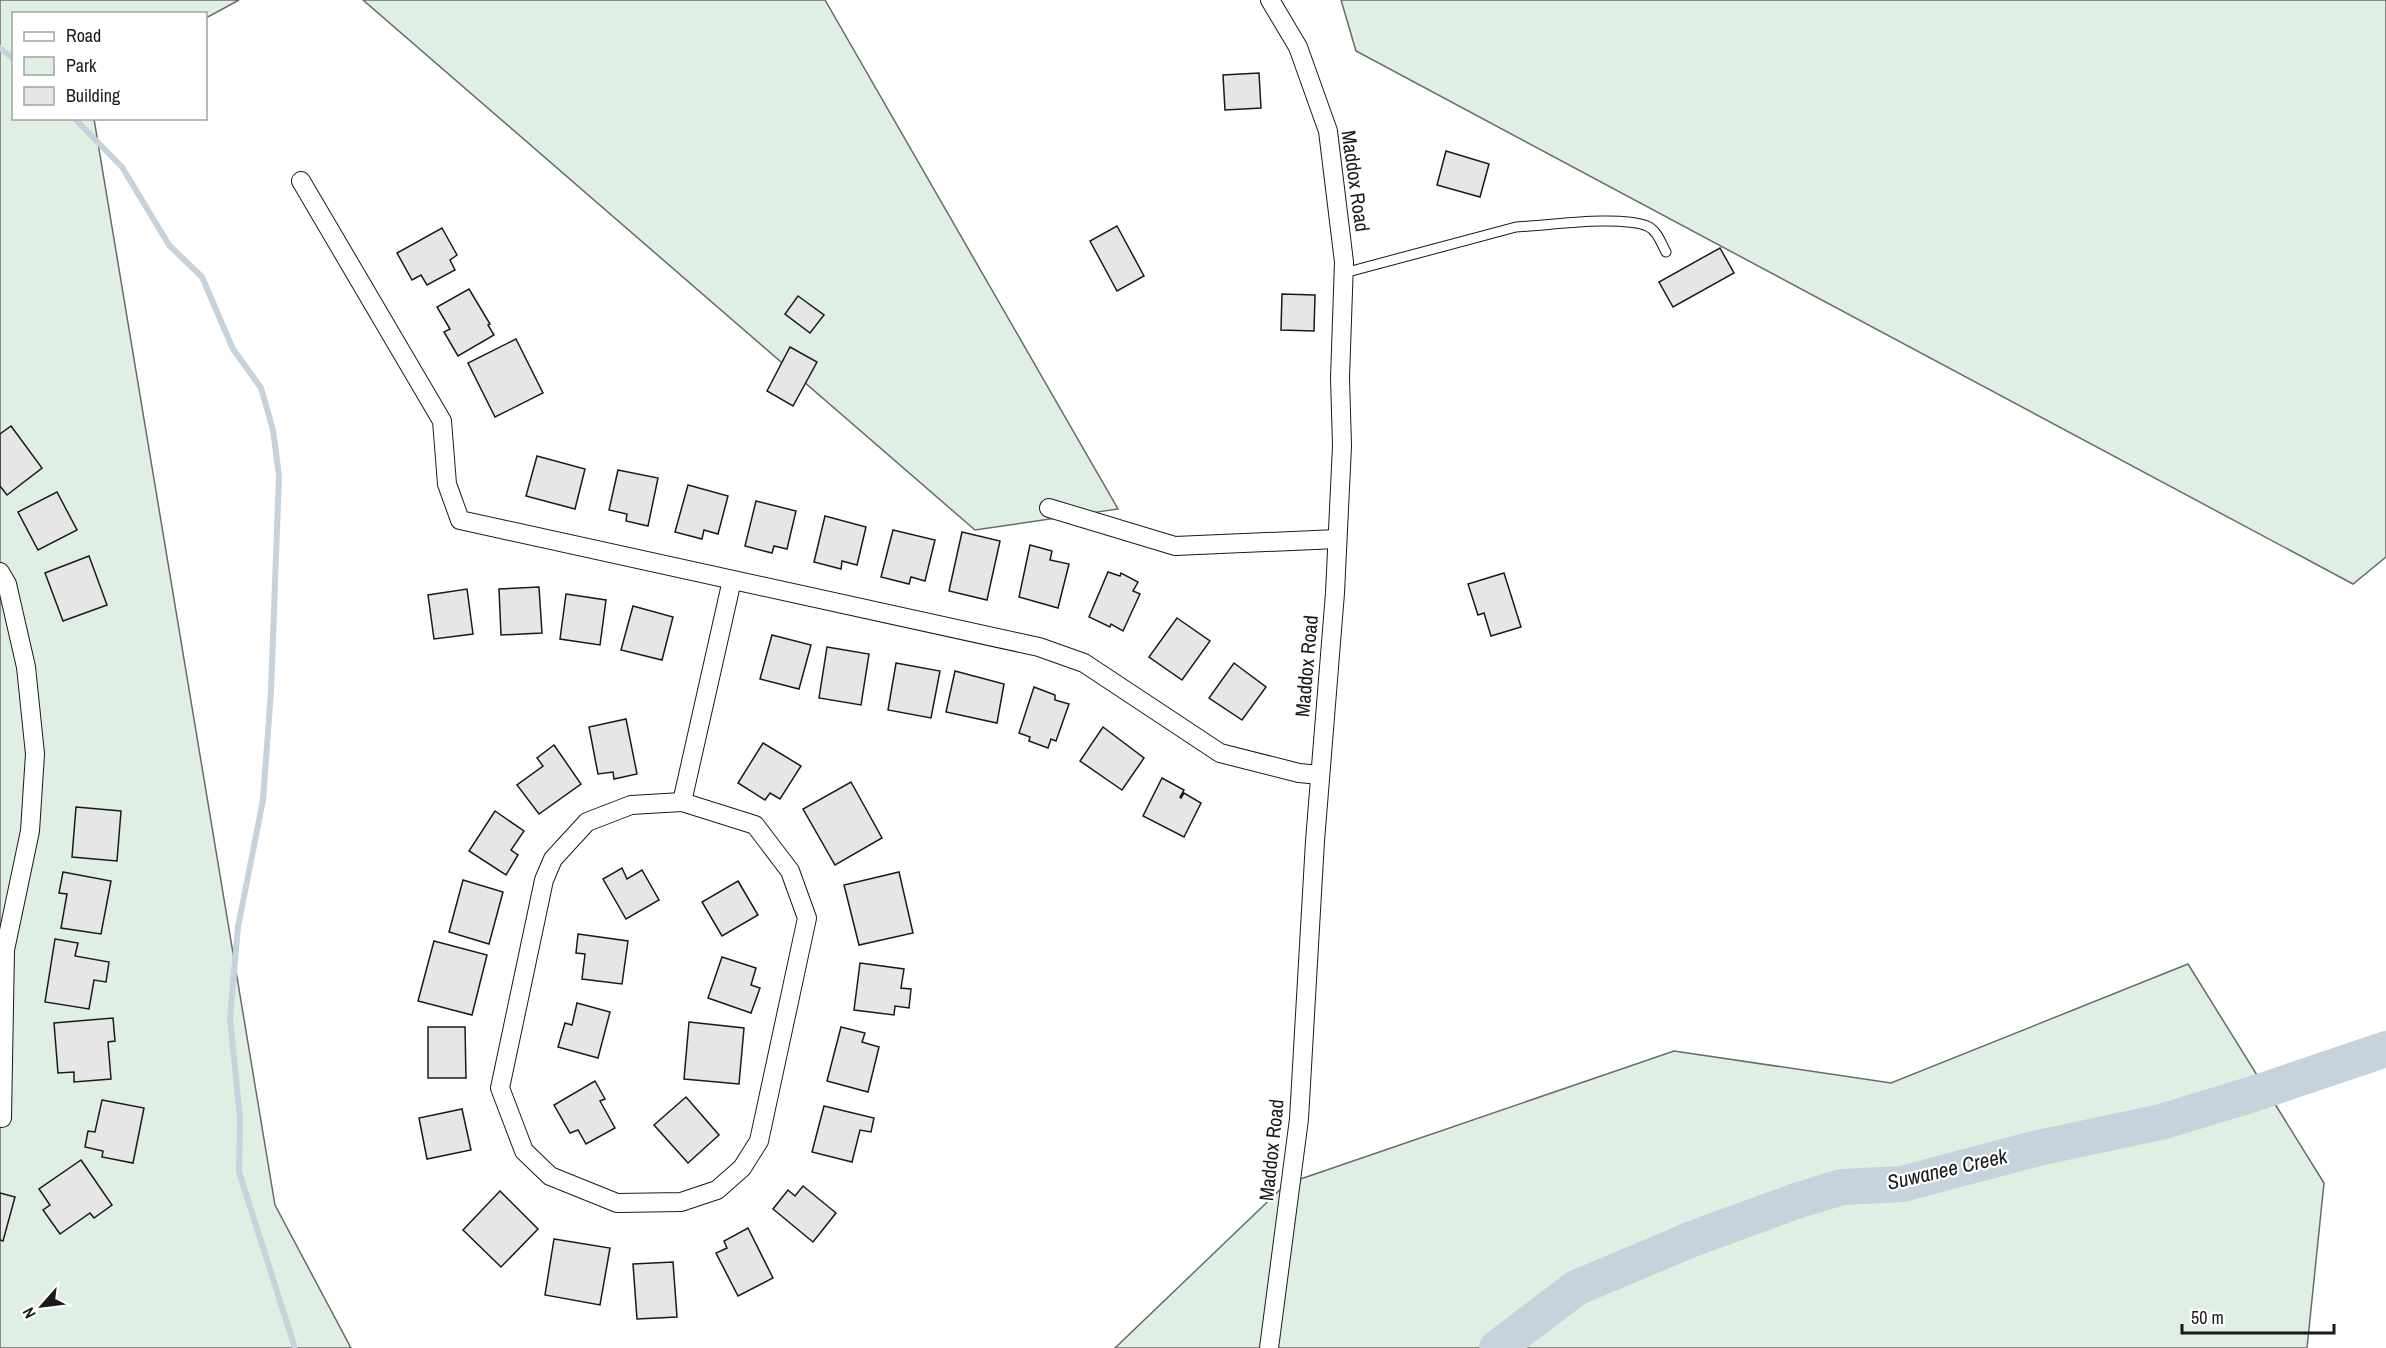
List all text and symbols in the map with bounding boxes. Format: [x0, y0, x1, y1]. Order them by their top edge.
legend [12, 12, 207, 120]
text: Road [66, 23, 101, 48]
text: Park [66, 53, 97, 78]
text: Building [66, 83, 121, 108]
street label: Maddox Road [1336, 129, 1376, 233]
street label: Maddox Road [1288, 614, 1324, 718]
street label: Maddox Road [1252, 1098, 1290, 1202]
water label: Suwanee Creek [1884, 1141, 2011, 1197]
north arrow [12, 1276, 72, 1336]
scale bar [2182, 1297, 2334, 1335]
text: N [17, 1304, 41, 1322]
text: 50 m [2191, 1305, 2224, 1330]

